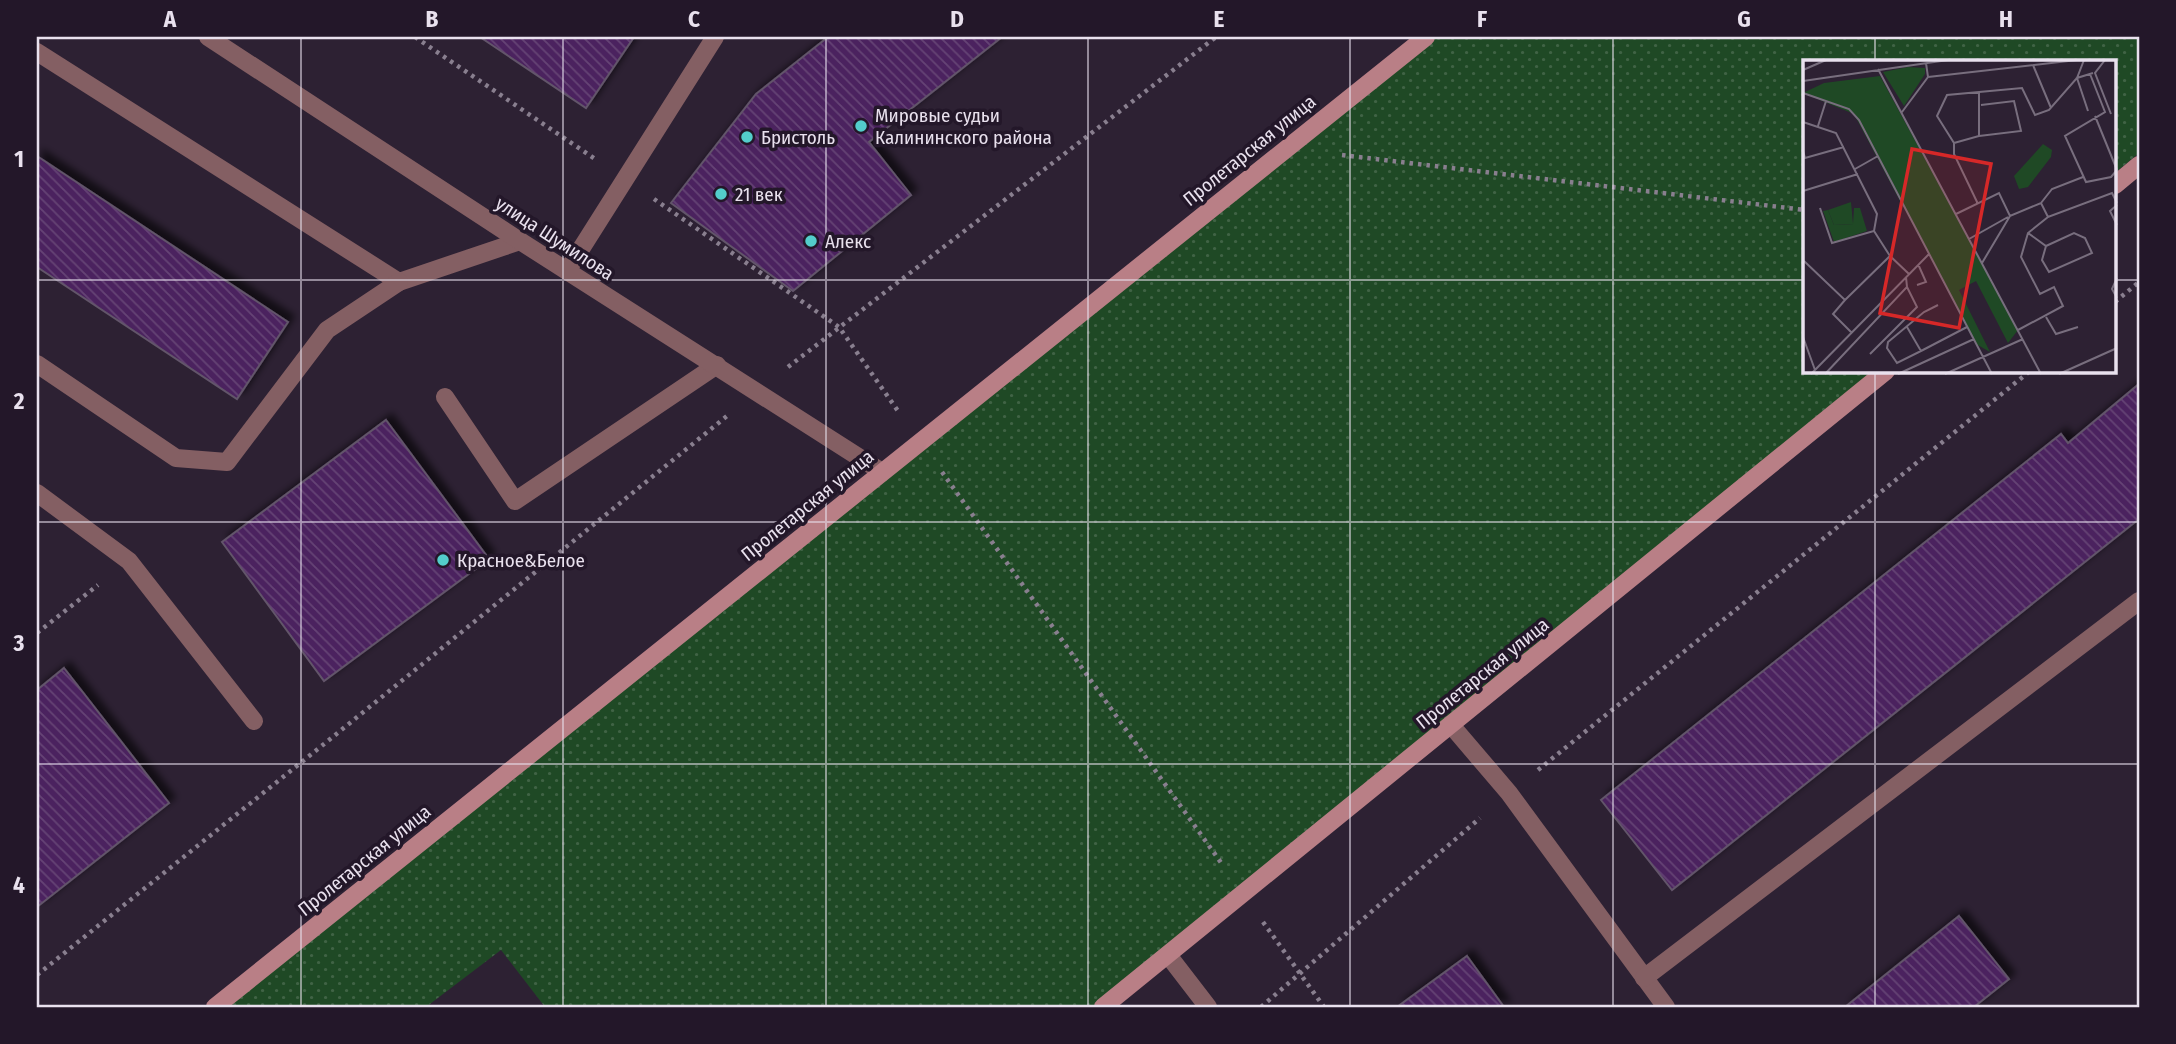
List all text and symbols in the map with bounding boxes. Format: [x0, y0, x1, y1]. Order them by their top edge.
text: A [163, 5, 177, 33]
text: B [426, 5, 439, 33]
text: C [688, 5, 700, 33]
text: D [950, 5, 964, 33]
text: E [1214, 5, 1225, 33]
text: F [1477, 5, 1487, 33]
text: G [1737, 5, 1751, 33]
text: H [1999, 5, 2013, 33]
inset map [1803, 60, 2116, 373]
street label: Пролетарская улица [1178, 90, 1320, 211]
place label: Мировые судьи Калининского района [875, 104, 1052, 149]
marker: Мировые судьи Калининского района [853, 118, 869, 134]
place label: Бристоль [761, 126, 835, 149]
marker: Бристоль [739, 129, 755, 145]
text: 1 [14, 145, 24, 173]
place label: 21 век [735, 183, 783, 206]
marker: 21 век [713, 186, 729, 202]
street label: улица Шумилова [491, 192, 618, 285]
place label: Алекс [825, 230, 871, 253]
marker: Алекс [803, 233, 819, 249]
text: 2 [13, 387, 25, 415]
street label: Пролетарская улица [736, 445, 878, 566]
place label: Красное&Белое [457, 549, 585, 572]
marker: Красное&Белое [435, 552, 451, 568]
street label: Пролетарская улица [1411, 613, 1553, 734]
text: 3 [13, 629, 25, 657]
street label: Пролетарская улица [293, 800, 435, 921]
text: 4 [13, 871, 25, 899]

